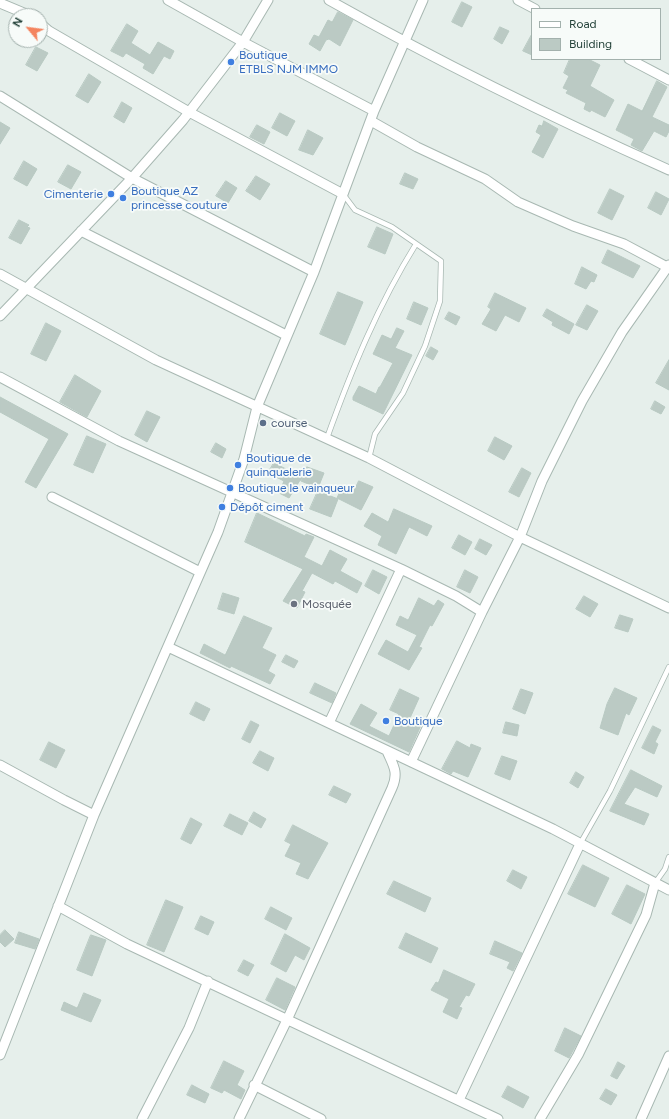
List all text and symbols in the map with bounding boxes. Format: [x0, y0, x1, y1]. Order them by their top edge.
north arrow [8, 8, 48, 48]
legend [531, 8, 661, 60]
text: N [10, 16, 26, 29]
text: Road [569, 17, 597, 31]
text: Building [569, 37, 612, 51]
place label: Boutique ETBLS NJM IMMO [239, 48, 338, 76]
marker: Boutique ETBLS NJM IMMO [226, 57, 236, 67]
place label: Boutique AZ princesse couture [131, 184, 227, 212]
place label: Cimenterie [44, 187, 103, 201]
marker: Cimenterie [106, 189, 116, 199]
marker: Boutique AZ princesse couture [118, 193, 128, 203]
place label: course [271, 416, 307, 430]
marker: course [258, 418, 268, 428]
place label: Boutique de quinquelerie [246, 451, 312, 479]
marker: Boutique de quinquelerie [233, 460, 243, 470]
place label: Boutique le vainqueur [238, 481, 354, 495]
marker: Boutique le vainqueur [225, 483, 235, 493]
place label: Dépôt ciment [230, 500, 304, 514]
marker: Dépôt ciment [217, 502, 227, 512]
place label: Mosquée [302, 597, 351, 611]
marker: Mosquée [289, 599, 299, 609]
place label: Boutique [394, 714, 442, 728]
marker: Boutique [381, 716, 391, 726]

